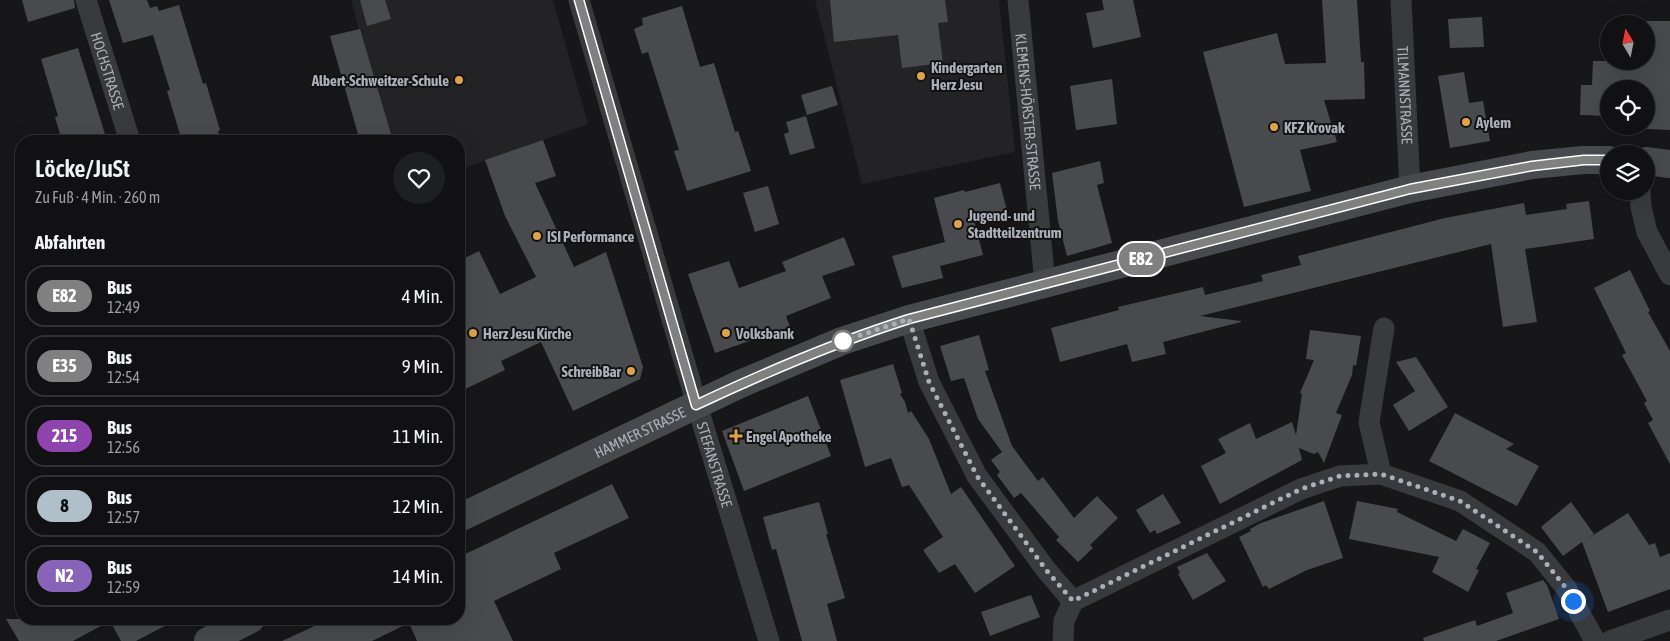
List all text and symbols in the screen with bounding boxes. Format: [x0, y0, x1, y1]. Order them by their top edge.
north arrow [1600, 15, 1655, 70]
map controls [1600, 15, 1655, 200]
street label: HOCHSTRASSE [88, 30, 128, 112]
street label: KLEMENS-HÖRSTER-STRASSE [1013, 32, 1045, 191]
street label: TILMANNSTRASSE [1395, 45, 1416, 145]
place label: Kindergarten Herz Jesu [931, 59, 1003, 93]
marker: Kindergarten Herz Jesu [915, 70, 927, 82]
place label: Albert-Schweitzer-Schule [311, 72, 449, 89]
marker: Albert-Schweitzer-Schule [453, 74, 465, 86]
button: locate [1600, 80, 1655, 135]
place label: Aylem [1475, 114, 1511, 131]
marker: Aylem [1460, 116, 1472, 128]
place label: KFZ Krovak [1284, 119, 1345, 136]
marker: KFZ Krovak [1268, 121, 1280, 133]
button: layers [1600, 145, 1655, 200]
button: heart [393, 152, 445, 204]
text: Löcke/JuSt [35, 155, 130, 182]
text: Zu Fuß · 4 Min. · 260 m [35, 188, 160, 206]
place label: Jugend- und Stadtteilzentrum [967, 207, 1062, 241]
marker: Jugend- und Stadtteilzentrum [952, 218, 964, 230]
place label: ISI Performance [547, 228, 635, 245]
marker: ISI Performance [531, 230, 543, 242]
text: Abfahrten [35, 231, 105, 253]
line badge: E82 [1112, 243, 1170, 275]
text: E82 [1129, 248, 1153, 269]
text: Bus [107, 276, 132, 298]
text: E82 [52, 285, 77, 306]
text: 4 Min. [402, 285, 443, 307]
text: 12:49 [107, 298, 140, 316]
place label: Herz Jesu Kirche [483, 325, 572, 342]
place label: Volksbank [735, 325, 794, 342]
marker: Herz Jesu Kirche [467, 327, 479, 339]
marker: Volksbank [720, 327, 732, 339]
unlabelled marker [832, 330, 854, 352]
text: Bus [107, 346, 132, 368]
text: E35 [52, 355, 77, 376]
text: 9 Min. [402, 355, 443, 377]
place label: SchreibBar [562, 363, 622, 380]
marker: SchreibBar [625, 365, 637, 377]
text: 12:54 [107, 368, 140, 386]
street label: HAMMER STRASSE [591, 403, 688, 461]
text: Bus [107, 416, 132, 438]
street label: STEFANSTRASSE [694, 420, 736, 510]
text: 215 [52, 425, 77, 446]
text: 11 Min. [393, 425, 443, 447]
place label: Engel Apotheke [746, 428, 832, 445]
marker: Engel Apotheke [730, 430, 742, 442]
text: 12:56 [107, 438, 140, 456]
text: Bus [107, 486, 132, 508]
text: 8 [60, 495, 69, 516]
text: 12 Min. [393, 495, 443, 517]
text: 12:57 [107, 508, 140, 526]
text: Bus [107, 556, 132, 578]
text: N2 [55, 565, 74, 586]
text: 14 Min. [393, 565, 443, 587]
text: 12:59 [107, 578, 140, 596]
your location [1561, 589, 1586, 614]

